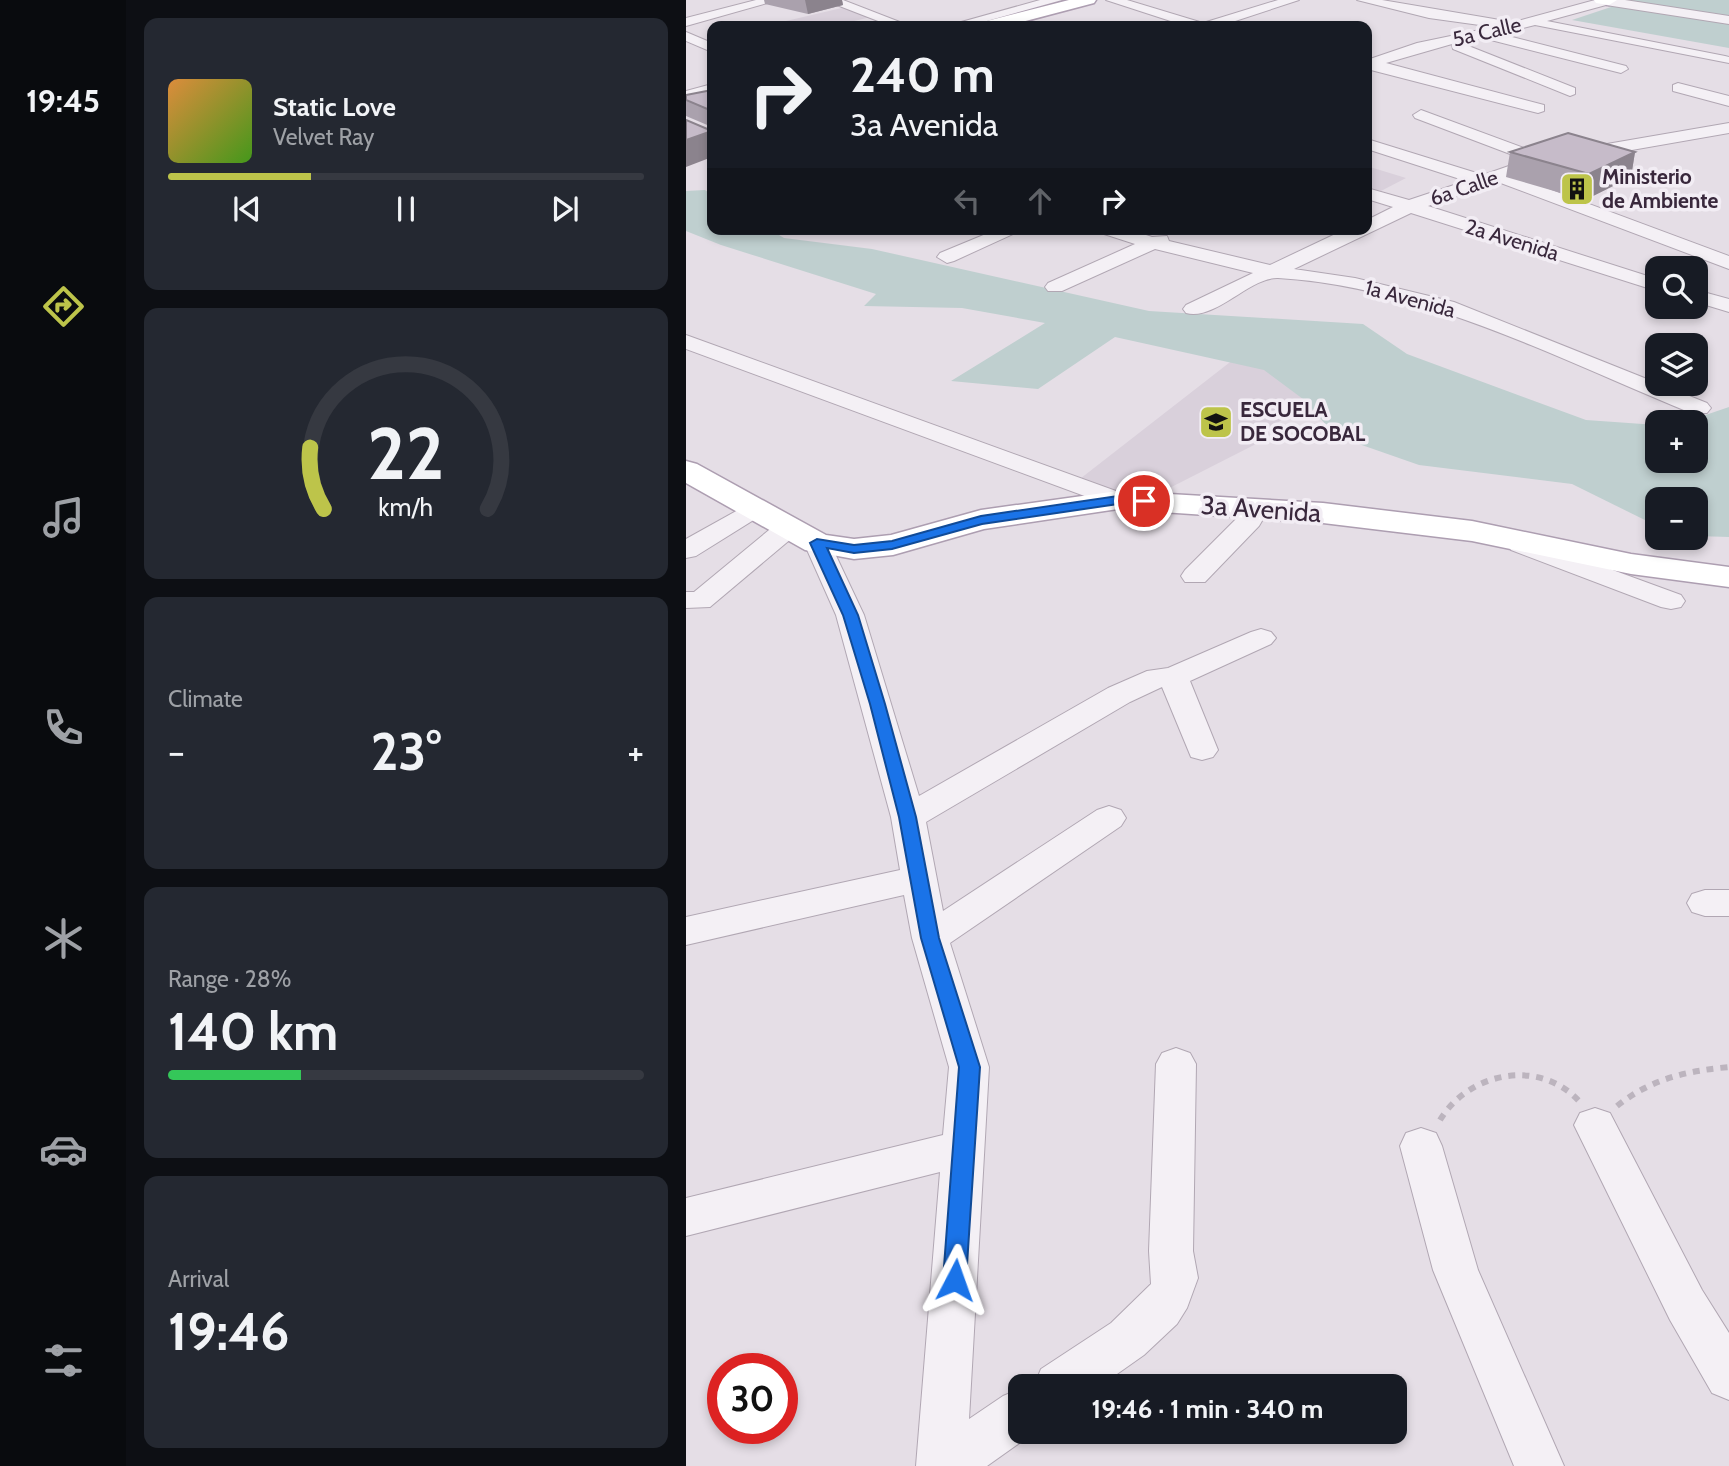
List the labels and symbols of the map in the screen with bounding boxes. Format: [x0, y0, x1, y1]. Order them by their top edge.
street label: 5a Calle [1450, 11, 1524, 52]
street label: 6a Calle [1427, 164, 1501, 211]
place label: Ministerio de Ambiente [1602, 164, 1718, 213]
building icon: Ministerio de Ambiente [1558, 170, 1596, 208]
street label: 2a Avenida [1462, 213, 1562, 266]
street label: 1a Avenida [1362, 274, 1458, 323]
place label: ESCUELA DE SOCOBAL [1240, 397, 1366, 446]
school or university icon: ESCUELA DE SOCOBAL [1197, 403, 1235, 441]
pin [1114, 471, 1174, 531]
street label: 3a Avenida [1200, 489, 1323, 529]
position arrow [918, 1243, 992, 1317]
speed limit sign: 30 [707, 1353, 798, 1444]

